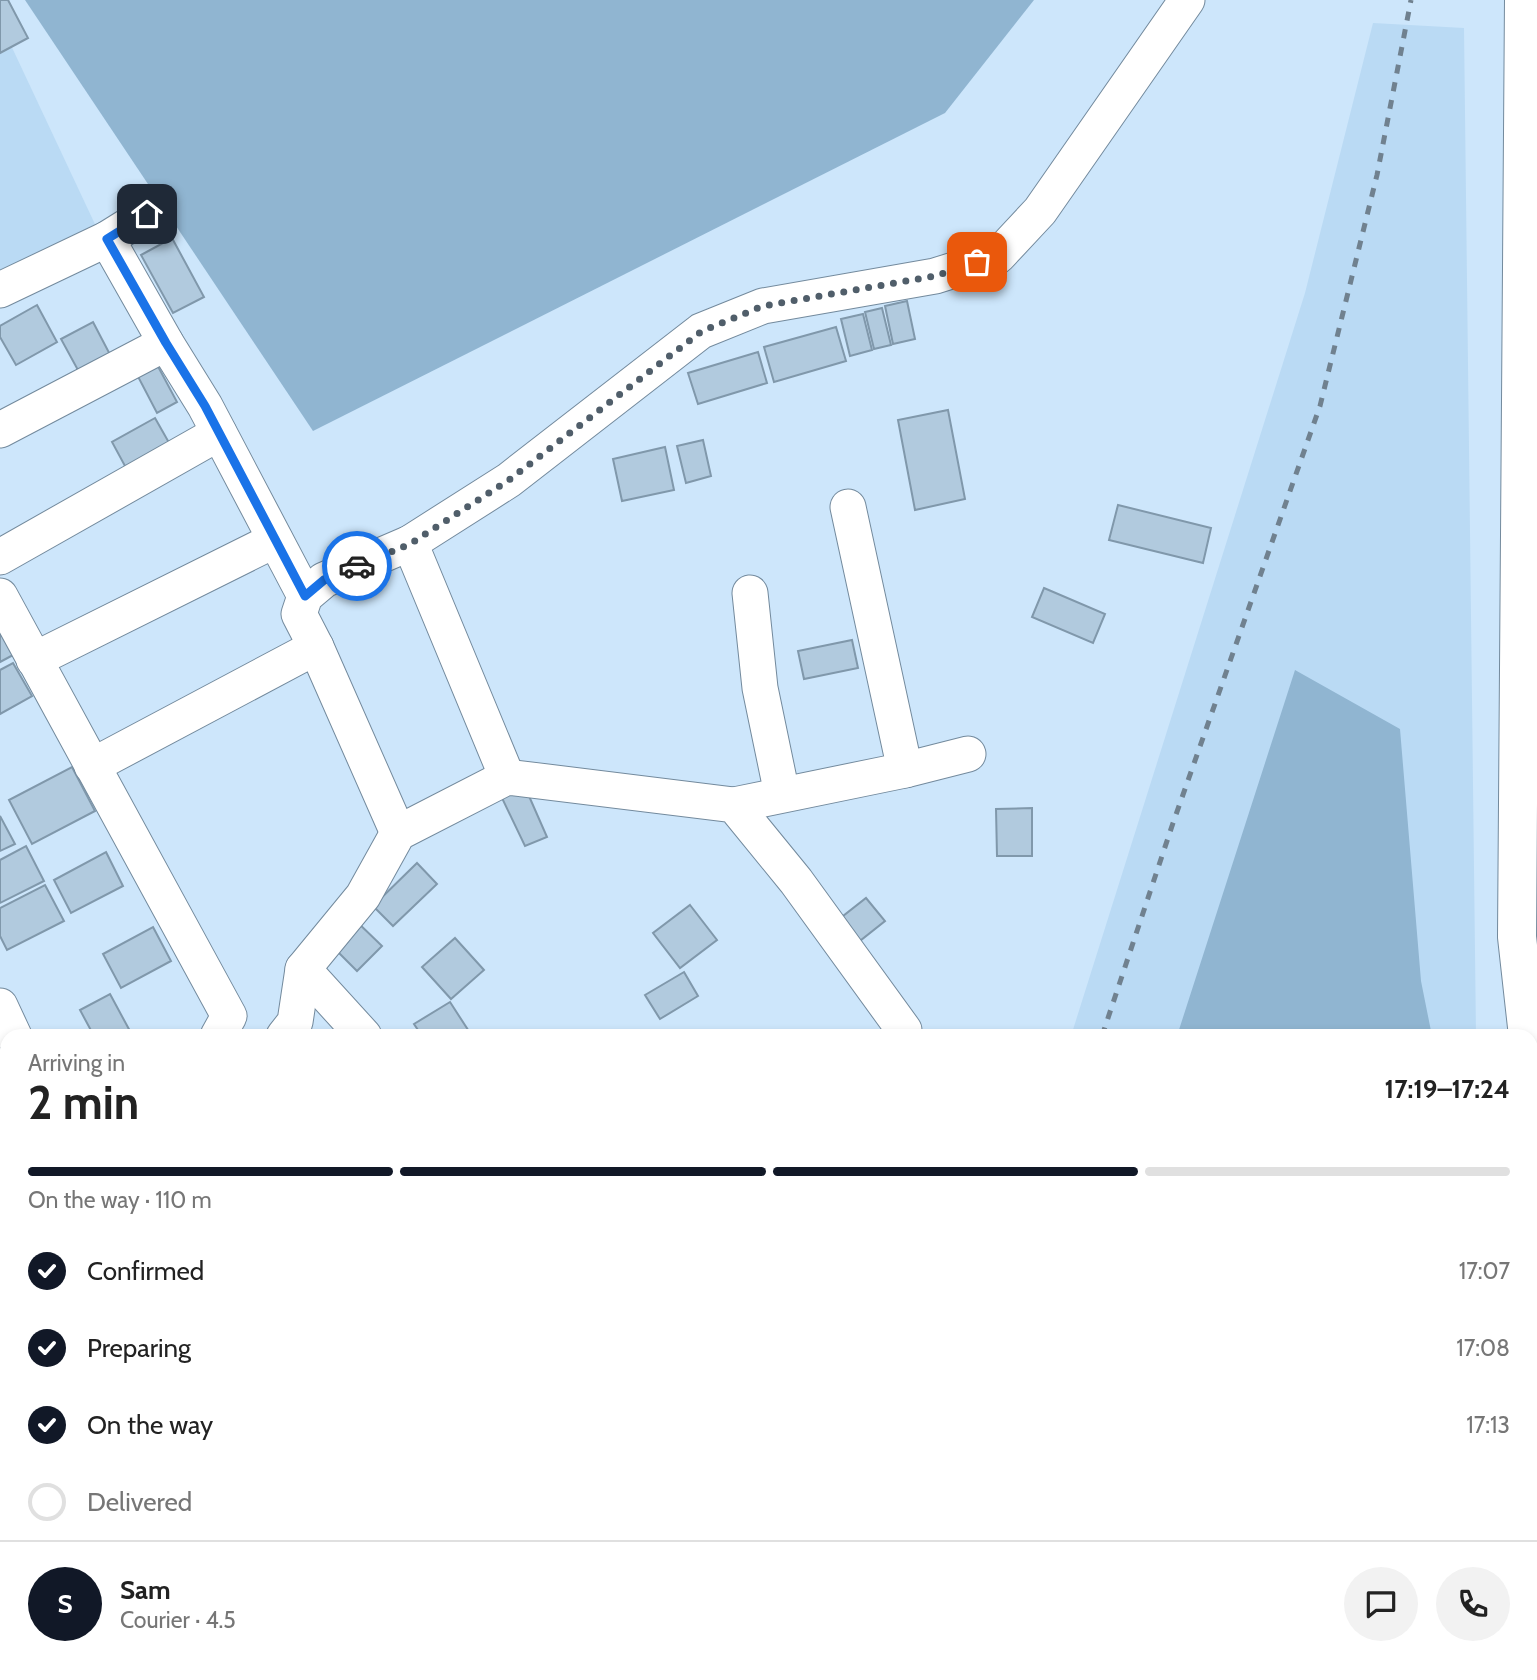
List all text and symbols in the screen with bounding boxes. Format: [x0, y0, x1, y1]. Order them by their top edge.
pin [117, 184, 177, 244]
icon: home [128, 195, 166, 233]
pin [947, 232, 1007, 292]
icon: bag [958, 243, 996, 281]
courier [322, 531, 392, 601]
icon: car [338, 547, 376, 585]
text: Arriving in [28, 1049, 125, 1077]
text: 17:19–17:24 [1385, 1073, 1510, 1105]
text: 2 min [28, 1075, 139, 1131]
text: On the way · 110 m [28, 1186, 212, 1214]
icon: check [28, 1252, 66, 1290]
text: Confirmed [87, 1255, 204, 1287]
text: 17:07 [1459, 1257, 1510, 1285]
icon: check [28, 1329, 66, 1367]
text: Preparing [87, 1332, 191, 1364]
text: 17:08 [1456, 1334, 1510, 1362]
icon: check [28, 1406, 66, 1444]
text: On the way [87, 1409, 213, 1441]
text: 17:13 [1466, 1411, 1510, 1439]
text: Delivered [87, 1486, 192, 1518]
button: chat [1344, 1567, 1418, 1641]
button: phone [1436, 1567, 1510, 1641]
text: Sam [120, 1574, 171, 1606]
text: S [57, 1588, 73, 1620]
text: Courier · 4.5 [120, 1606, 236, 1634]

